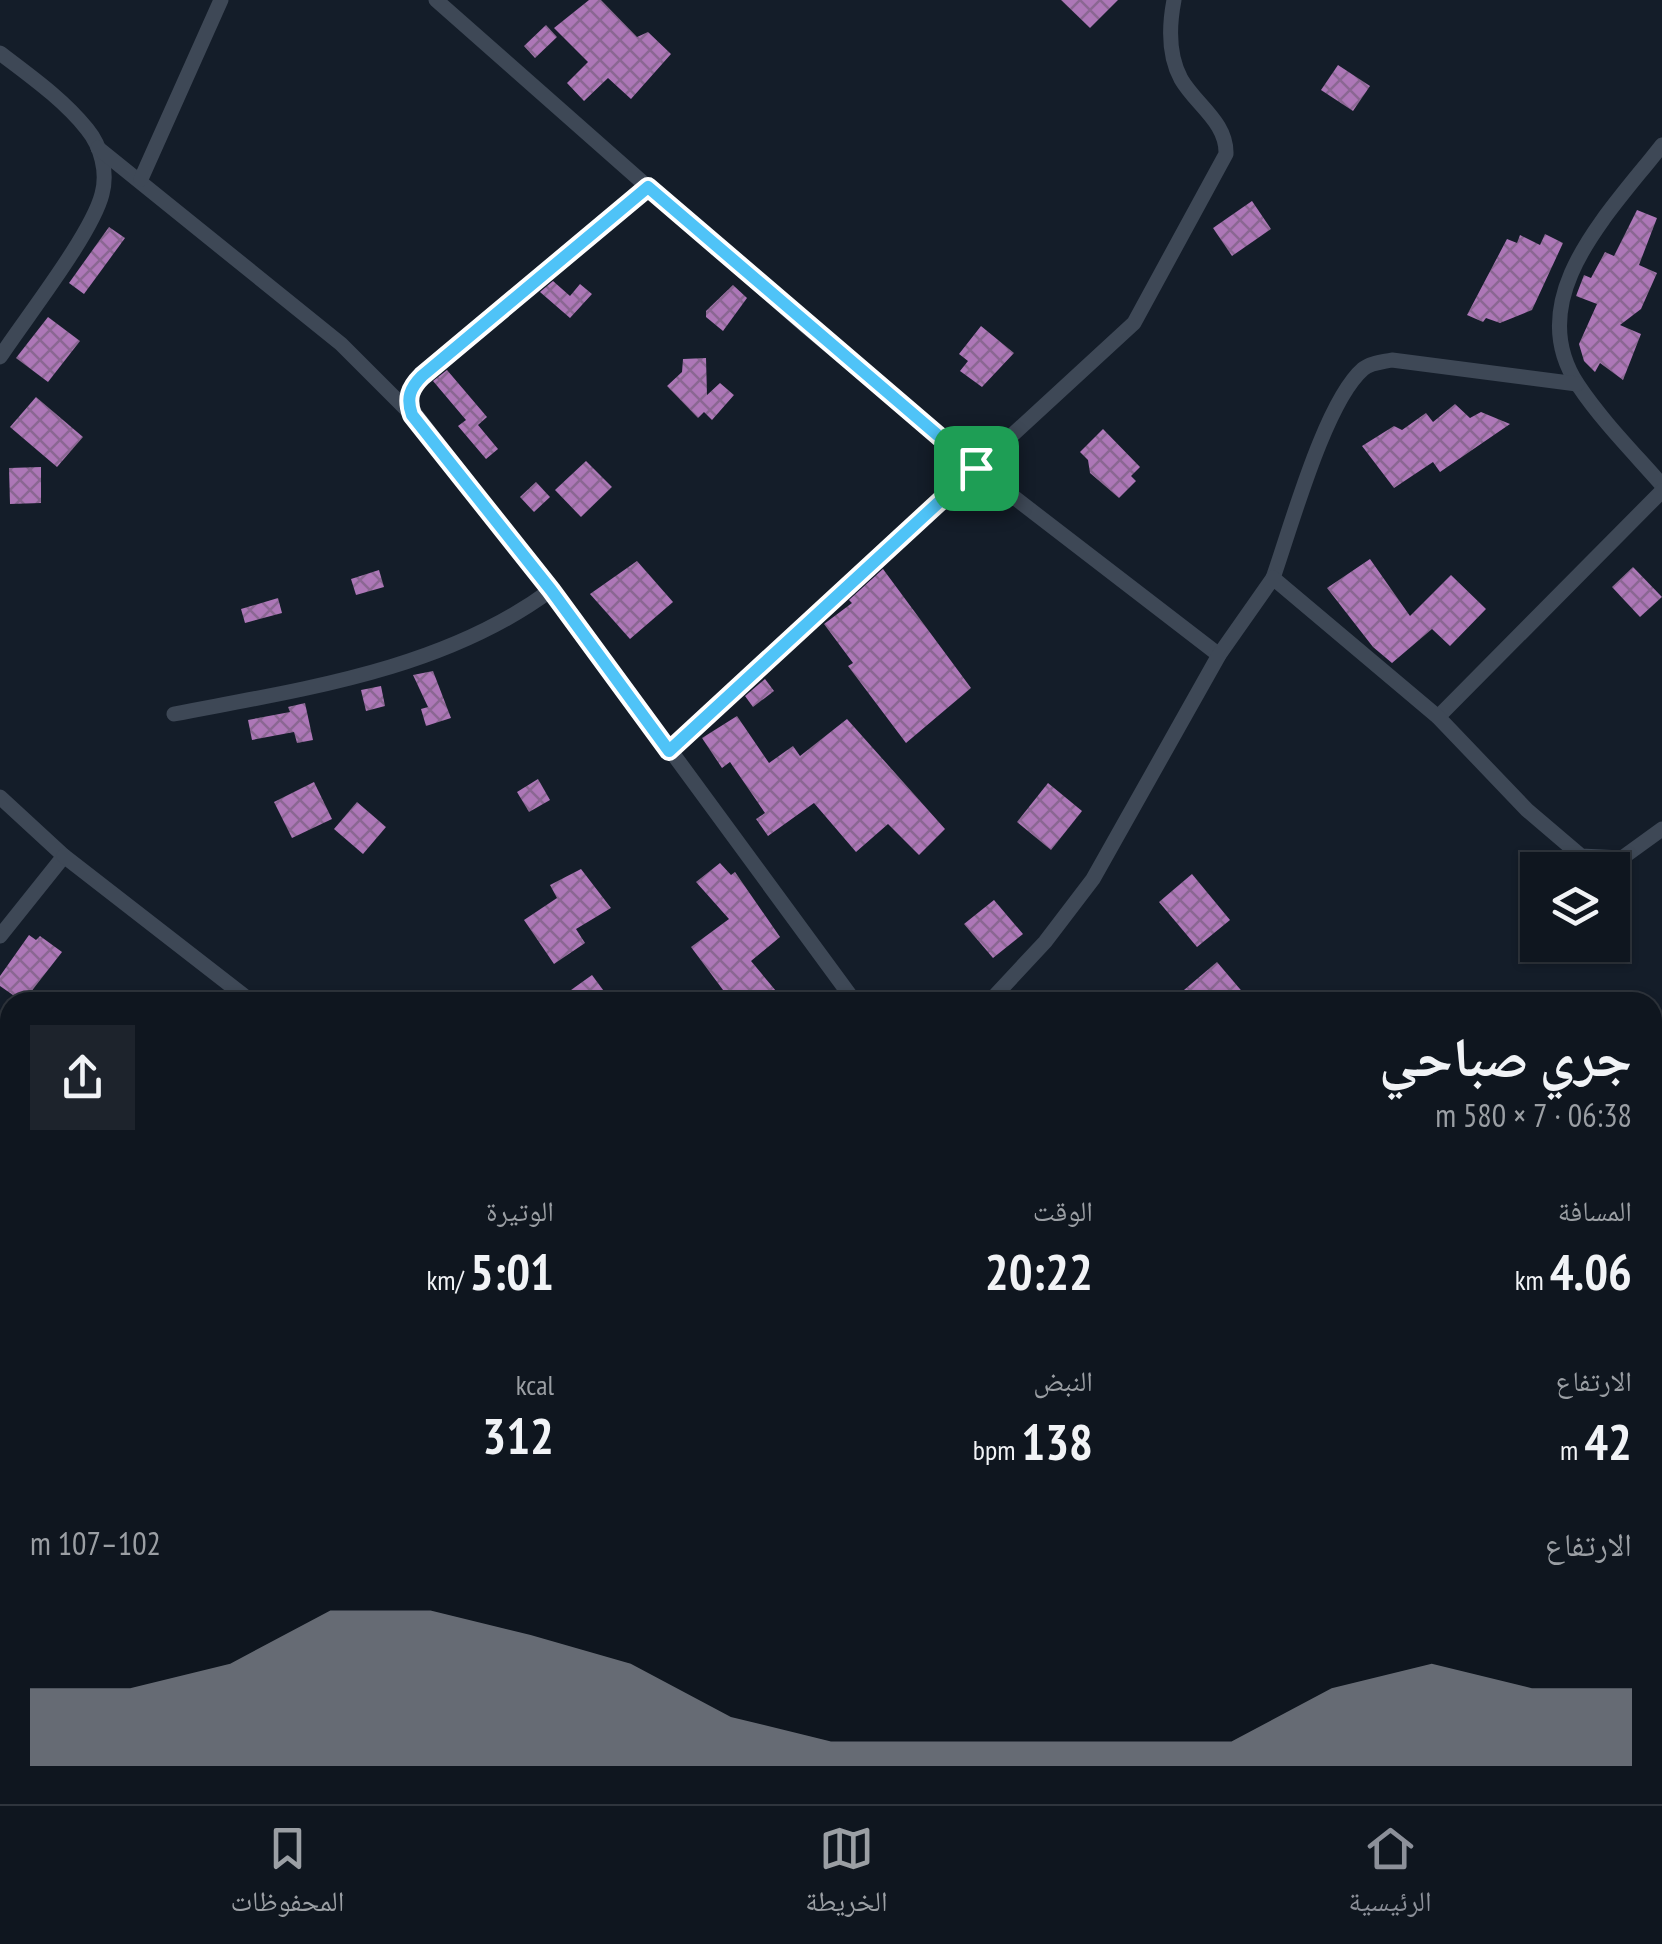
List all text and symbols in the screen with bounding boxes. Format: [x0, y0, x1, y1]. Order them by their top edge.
pin [934, 426, 1019, 511]
icon: arrive [949, 441, 1004, 496]
map controls [1520, 852, 1630, 962]
button: layers [1520, 852, 1630, 962]
text: جري صباحي [1379, 1021, 1632, 1092]
button: share [30, 1025, 135, 1130]
text: 06:38 · 7 × 580 m [1435, 1094, 1632, 1136]
text: الوتيرة [486, 1192, 554, 1229]
text: الوقت [1033, 1192, 1093, 1229]
text: المسافة [1558, 1192, 1632, 1229]
text: 5:01 [470, 1239, 554, 1304]
text: 20:22 [985, 1239, 1093, 1304]
text: 4.06 [1550, 1239, 1632, 1304]
text: /km [426, 1261, 470, 1298]
text: km [1515, 1261, 1550, 1298]
text: النبض [1033, 1362, 1093, 1399]
text: الارتفاع [1556, 1362, 1632, 1399]
text: kcal [516, 1366, 554, 1403]
text: 312 [482, 1403, 554, 1468]
text: 138 [1021, 1409, 1093, 1474]
text: 42 [1584, 1409, 1632, 1474]
text: bpm [973, 1431, 1021, 1468]
text: m [1560, 1431, 1584, 1468]
text: 102–107 m [30, 1522, 161, 1564]
text: الارتفاع [1545, 1523, 1632, 1565]
tab: المحفوظات [230, 1821, 344, 1929]
tab: الخريطة [805, 1821, 888, 1929]
tab: الرئيسية [1349, 1821, 1432, 1929]

